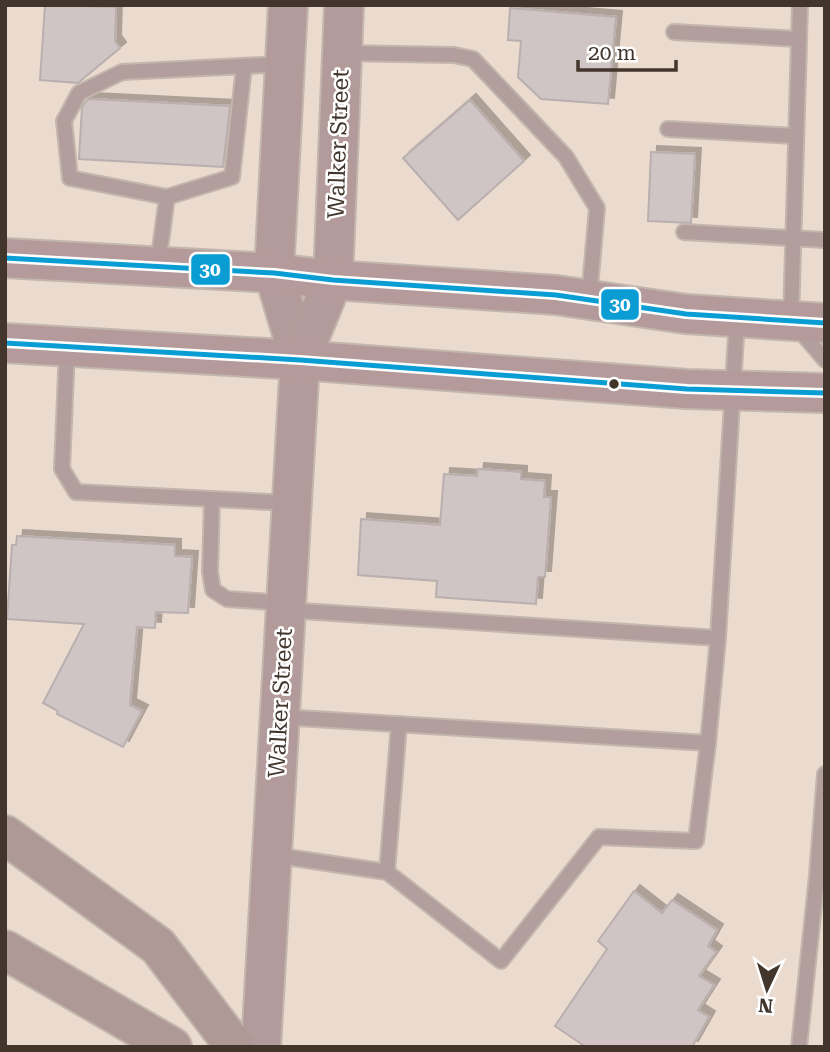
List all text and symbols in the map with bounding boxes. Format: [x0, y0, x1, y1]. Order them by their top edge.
scale bar [578, 28, 676, 72]
text: 20 m [588, 41, 636, 65]
street label: Walker Street [322, 68, 355, 219]
line badge: 30 [190, 253, 231, 286]
text: 30 [199, 258, 221, 281]
line badge: 30 [600, 288, 640, 321]
text: 30 [609, 293, 631, 316]
unlabelled marker [607, 377, 621, 391]
street label: Walker Street [263, 627, 298, 778]
north arrow [732, 954, 802, 1024]
text: N [757, 993, 774, 1017]

